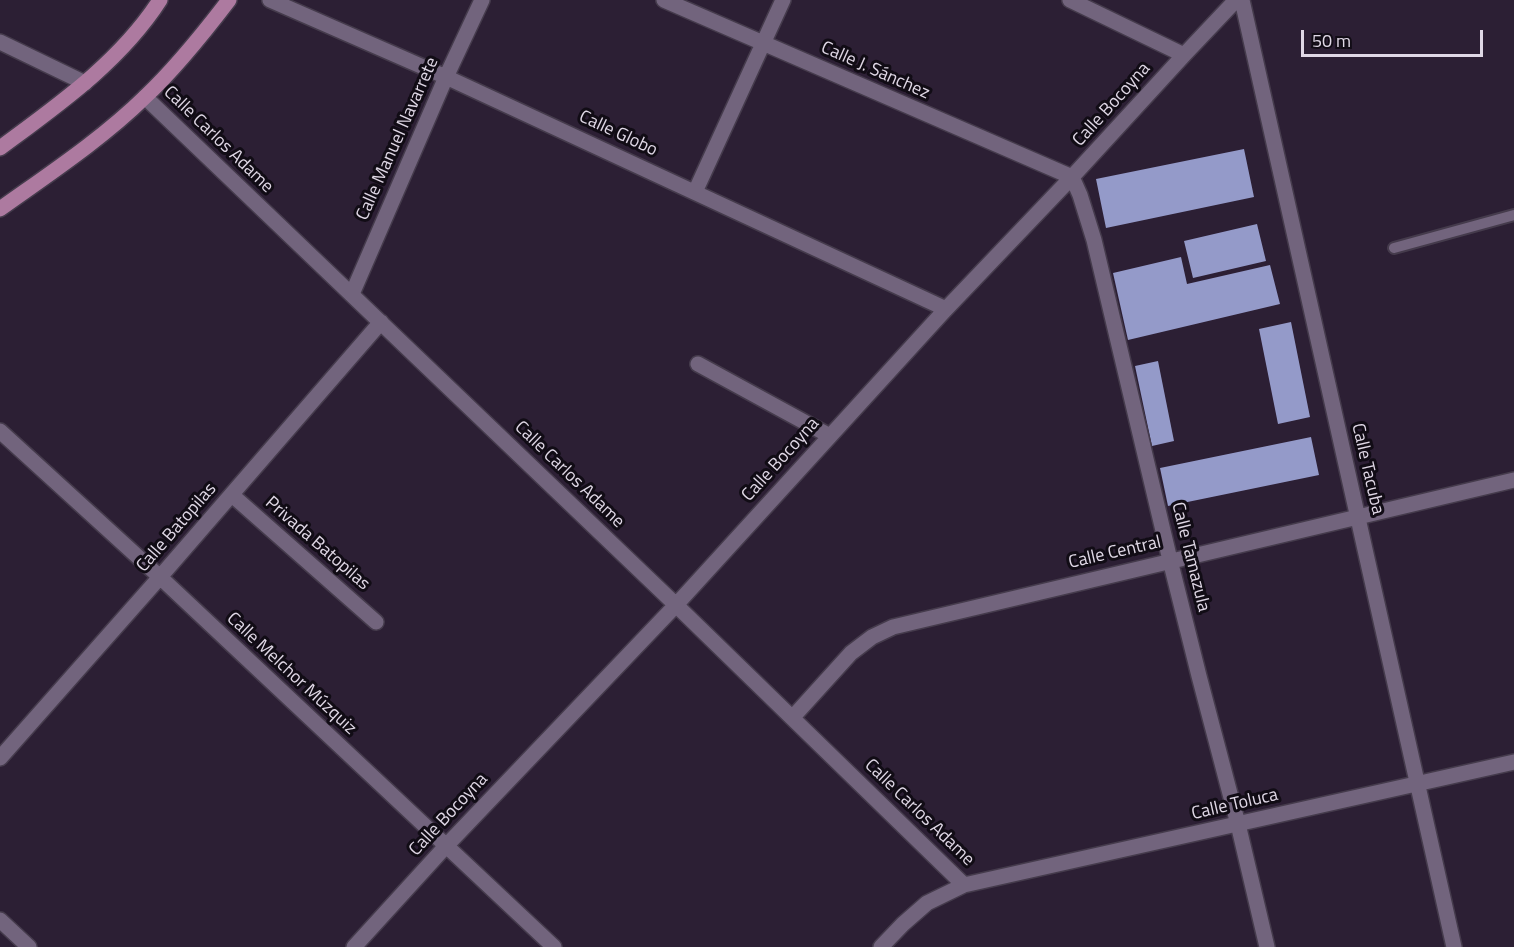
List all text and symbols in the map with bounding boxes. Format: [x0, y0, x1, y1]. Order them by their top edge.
scale bar [1304, 18, 1486, 56]
text: 50 m [1312, 27, 1351, 54]
street label: Calle J. Sánchez [817, 37, 933, 105]
street label: Calle Manuel Navarrete [352, 54, 444, 224]
street label: Calle Bocoyna [1069, 59, 1155, 151]
street label: Calle Carlos Adame [159, 82, 277, 198]
street label: Calle Globo [575, 106, 661, 162]
street label: Calle Bocoyna [738, 414, 824, 506]
street label: Calle Carlos Adame [510, 417, 628, 533]
street label: Calle Tacuba [1346, 421, 1388, 517]
street label: Calle Batopilas [132, 479, 222, 577]
street label: Privada Batopilas [260, 493, 374, 595]
street label: Calle Tamazula [1166, 500, 1214, 614]
street label: Calle Central [1067, 532, 1163, 574]
street label: Calle Melchor Múzquiz [222, 608, 360, 740]
street label: Calle Carlos Adame [860, 755, 978, 871]
street label: Calle Bocoyna [405, 769, 493, 861]
street label: Calle Toluca [1190, 785, 1280, 825]

